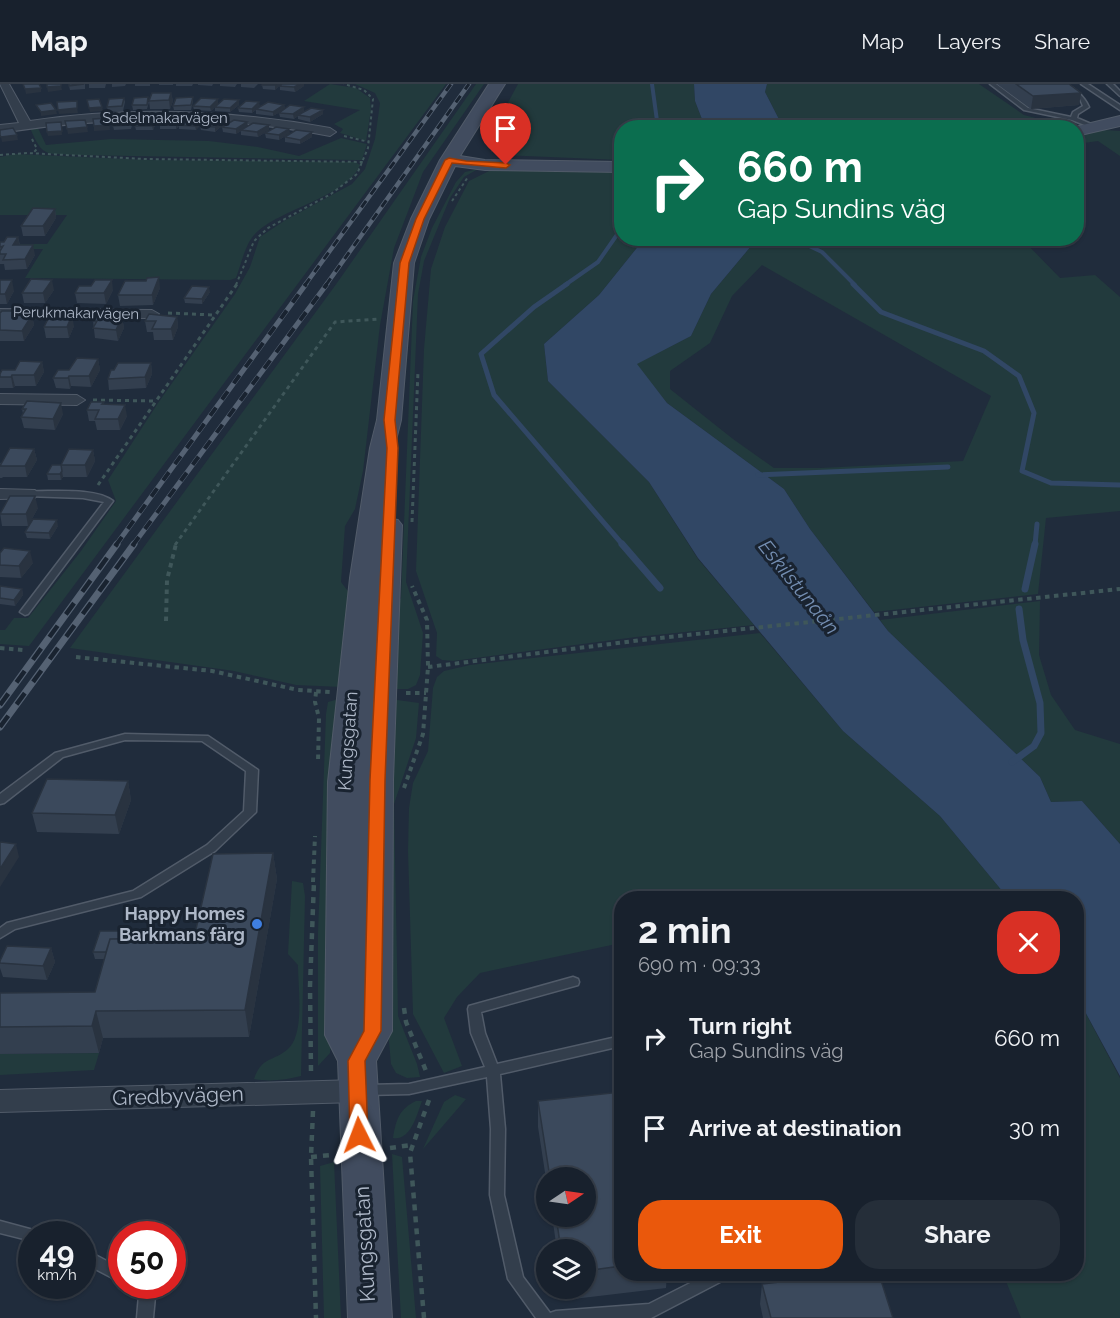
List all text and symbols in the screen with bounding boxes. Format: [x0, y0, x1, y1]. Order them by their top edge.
text: Map [30, 25, 88, 58]
text: Map [861, 29, 904, 54]
text: Layers [937, 29, 1001, 54]
text: Share [1034, 29, 1090, 54]
pin [480, 103, 531, 165]
street label: Sadelmakarvägen [102, 109, 228, 127]
icon: arrive [489, 112, 522, 145]
text: 660 m [737, 143, 863, 192]
icon: right [638, 144, 716, 222]
text: Gap Sundins väg [737, 193, 946, 224]
street label: Perukmakarvägen [13, 303, 139, 323]
water label: Eskilstunaån [754, 535, 844, 639]
street label: Kungsgatan [334, 691, 361, 791]
place label: Happy Homes Barkmans färg [119, 903, 245, 945]
text: 2 min [638, 909, 731, 951]
button: close [997, 911, 1060, 974]
marker: Happy Homes Barkmans färg [250, 917, 264, 931]
text: 690 m · 09:33 [638, 953, 761, 977]
text: Turn right [689, 1013, 792, 1039]
icon: right [638, 1022, 671, 1055]
text: 660 m [994, 1025, 1060, 1051]
text: Gap Sundins väg [689, 1039, 844, 1063]
street label: Gredbyvägen [112, 1081, 244, 1110]
position arrow [327, 1103, 391, 1167]
icon: arrive [638, 1112, 671, 1145]
text: Arrive at destination [689, 1115, 902, 1141]
text: 30 m [1009, 1115, 1060, 1141]
north arrow [536, 1167, 596, 1227]
map controls [536, 1167, 596, 1299]
street label: Kungsgatan [349, 1185, 380, 1303]
button: Exit [638, 1200, 843, 1269]
button: Share [855, 1200, 1060, 1269]
speed limit sign: 50 [108, 1221, 186, 1299]
text: 49 [40, 1235, 74, 1270]
button: layers [536, 1239, 596, 1299]
text: km/h [37, 1266, 77, 1284]

